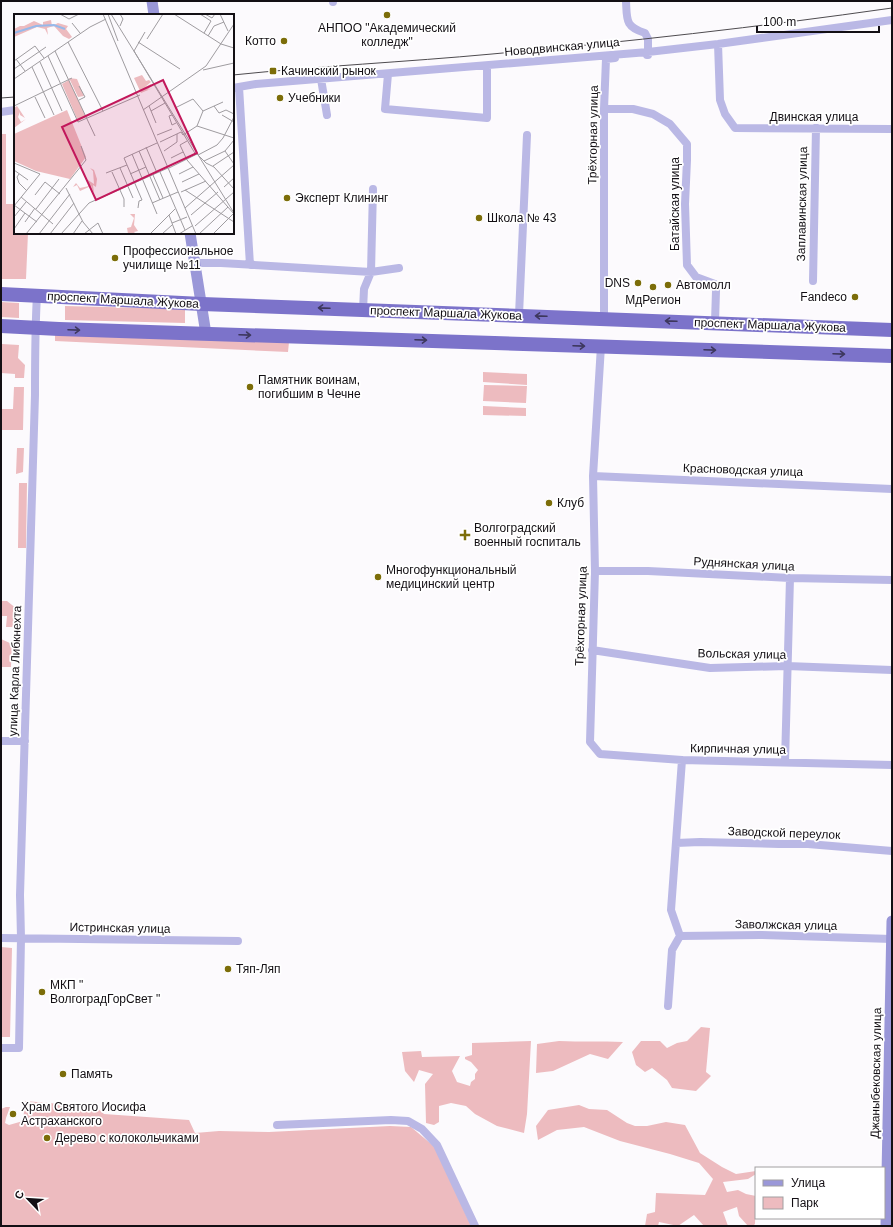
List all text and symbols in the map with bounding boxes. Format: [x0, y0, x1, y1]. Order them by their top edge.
scale bar [757, 8, 879, 34]
marker: АНПОО "Академический колледж" [382, 10, 392, 20]
inset map [14, 14, 234, 234]
text: 100 m [763, 15, 796, 29]
place label: АНПОО "Академический колледж" [318, 21, 456, 49]
place label: Котто [245, 34, 276, 48]
street label: Новодвинская улица [504, 35, 621, 59]
marker: Котто [279, 36, 289, 46]
place label: Качинский рынок [281, 64, 377, 78]
marker: Качинский рынок [268, 66, 278, 76]
street label: Трёхгорная улица [585, 85, 601, 185]
place label: Учебники [288, 91, 341, 105]
marker: Учебники [275, 93, 285, 103]
street label: Двинская улица [770, 110, 859, 124]
street label: Заплавинская улица [794, 146, 810, 262]
street label: Батайская улица [668, 157, 682, 251]
place label: Эксперт Клининг [295, 191, 389, 205]
marker: Эксперт Клининг [282, 193, 292, 203]
place label: Школа № 43 [487, 211, 557, 225]
marker: Школа № 43 [474, 213, 484, 223]
place label: Профессиональное училище №11 [123, 244, 234, 272]
marker: Профессиональное училище №11 [110, 253, 120, 263]
place label: DNS [605, 276, 630, 290]
marker: DNS [633, 278, 643, 288]
place label: Автомолл [676, 278, 731, 292]
marker: Автомолл [663, 280, 673, 290]
marker: МдРегион [648, 282, 658, 292]
street label: проспект Маршала Жукова [47, 289, 200, 311]
place label: Fandeco [800, 290, 847, 304]
marker: Fandeco [850, 292, 860, 302]
place label: МдРегион [625, 293, 681, 307]
street label: проспект Маршала Жукова [370, 303, 522, 323]
one-way arrow [318, 305, 331, 312]
one-way arrow [535, 312, 548, 320]
street label: проспект Маршала Жукова [694, 315, 846, 335]
one-way arrow [665, 317, 678, 325]
one-way arrow [67, 326, 80, 333]
one-way arrow [238, 331, 251, 339]
one-way arrow [414, 337, 427, 344]
one-way arrow [572, 342, 585, 349]
one-way arrow [703, 346, 716, 354]
one-way arrow [832, 351, 845, 358]
place label: Памятник воинам, погибшим в Чечне [258, 373, 361, 401]
marker: Памятник воинам, погибшим в Чечне [245, 382, 255, 392]
street label: Красноводская улица [683, 461, 804, 479]
place label: Клуб [557, 496, 584, 510]
marker: Клуб [544, 498, 554, 508]
place label: Волгоградский военный госпиталь [474, 521, 581, 549]
marker: Волгоградский военный госпиталь [459, 529, 471, 541]
street label: Руднянская улица [693, 554, 795, 574]
place label: Многофункциональный медицинский центр [386, 563, 516, 591]
street label: Трёхгорная улица [572, 566, 590, 666]
marker: Многофункциональный медицинский центр [373, 572, 383, 582]
street label: улица Карла Либкнехта [6, 605, 24, 737]
street label: Вольская улица [698, 646, 787, 662]
street label: Кирпичная улица [690, 741, 786, 757]
street label: Заводской переулок [727, 824, 841, 842]
street label: Заволжская улица [735, 917, 838, 933]
street label: Истринская улица [69, 920, 171, 936]
place label: Тяп-Ляп [236, 962, 281, 976]
marker: Тяп-Ляп [223, 964, 233, 974]
place label: МКП " ВолгоградГорСвет " [50, 978, 160, 1006]
marker: МКП " ВолгоградГорСвет " [37, 987, 47, 997]
street label: Джаныбековская улица [868, 1007, 884, 1139]
place label: Память [71, 1067, 113, 1081]
marker: Память [58, 1069, 68, 1079]
place label: Храм Святого Иосифа Астраханского [21, 1100, 146, 1128]
marker: Храм Святого Иосифа Астраханского [8, 1109, 18, 1119]
place label: Дерево с колокольчиками [55, 1131, 199, 1145]
marker: Дерево с колокольчиками [42, 1133, 52, 1143]
legend [755, 1167, 885, 1219]
text: Улица [791, 1176, 825, 1190]
north arrow [8, 1179, 48, 1219]
text: С [12, 1189, 26, 1201]
text: Парк [791, 1196, 819, 1210]

